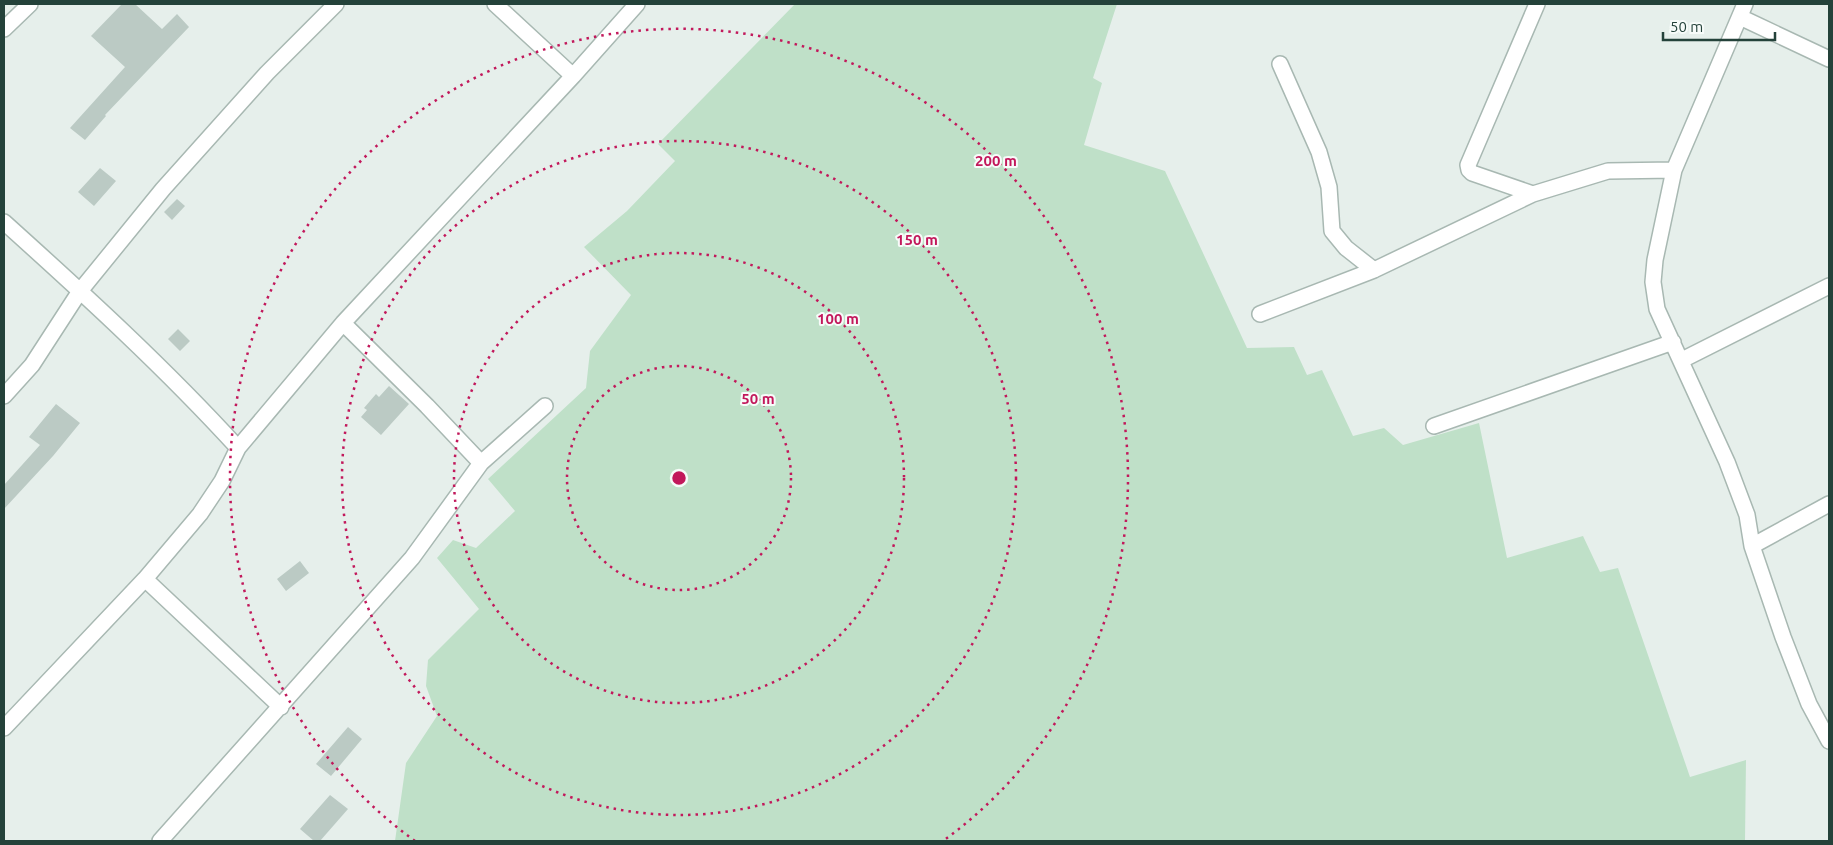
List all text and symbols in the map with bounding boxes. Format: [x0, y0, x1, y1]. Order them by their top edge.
scale bar [1663, 10, 1776, 42]
text: 50 m [1670, 18, 1703, 35]
text: 200 m [975, 152, 1017, 169]
text: 150 m [896, 231, 938, 248]
text: 100 m [817, 310, 859, 327]
text: 50 m [741, 390, 775, 407]
centre of rings [670, 469, 688, 487]

